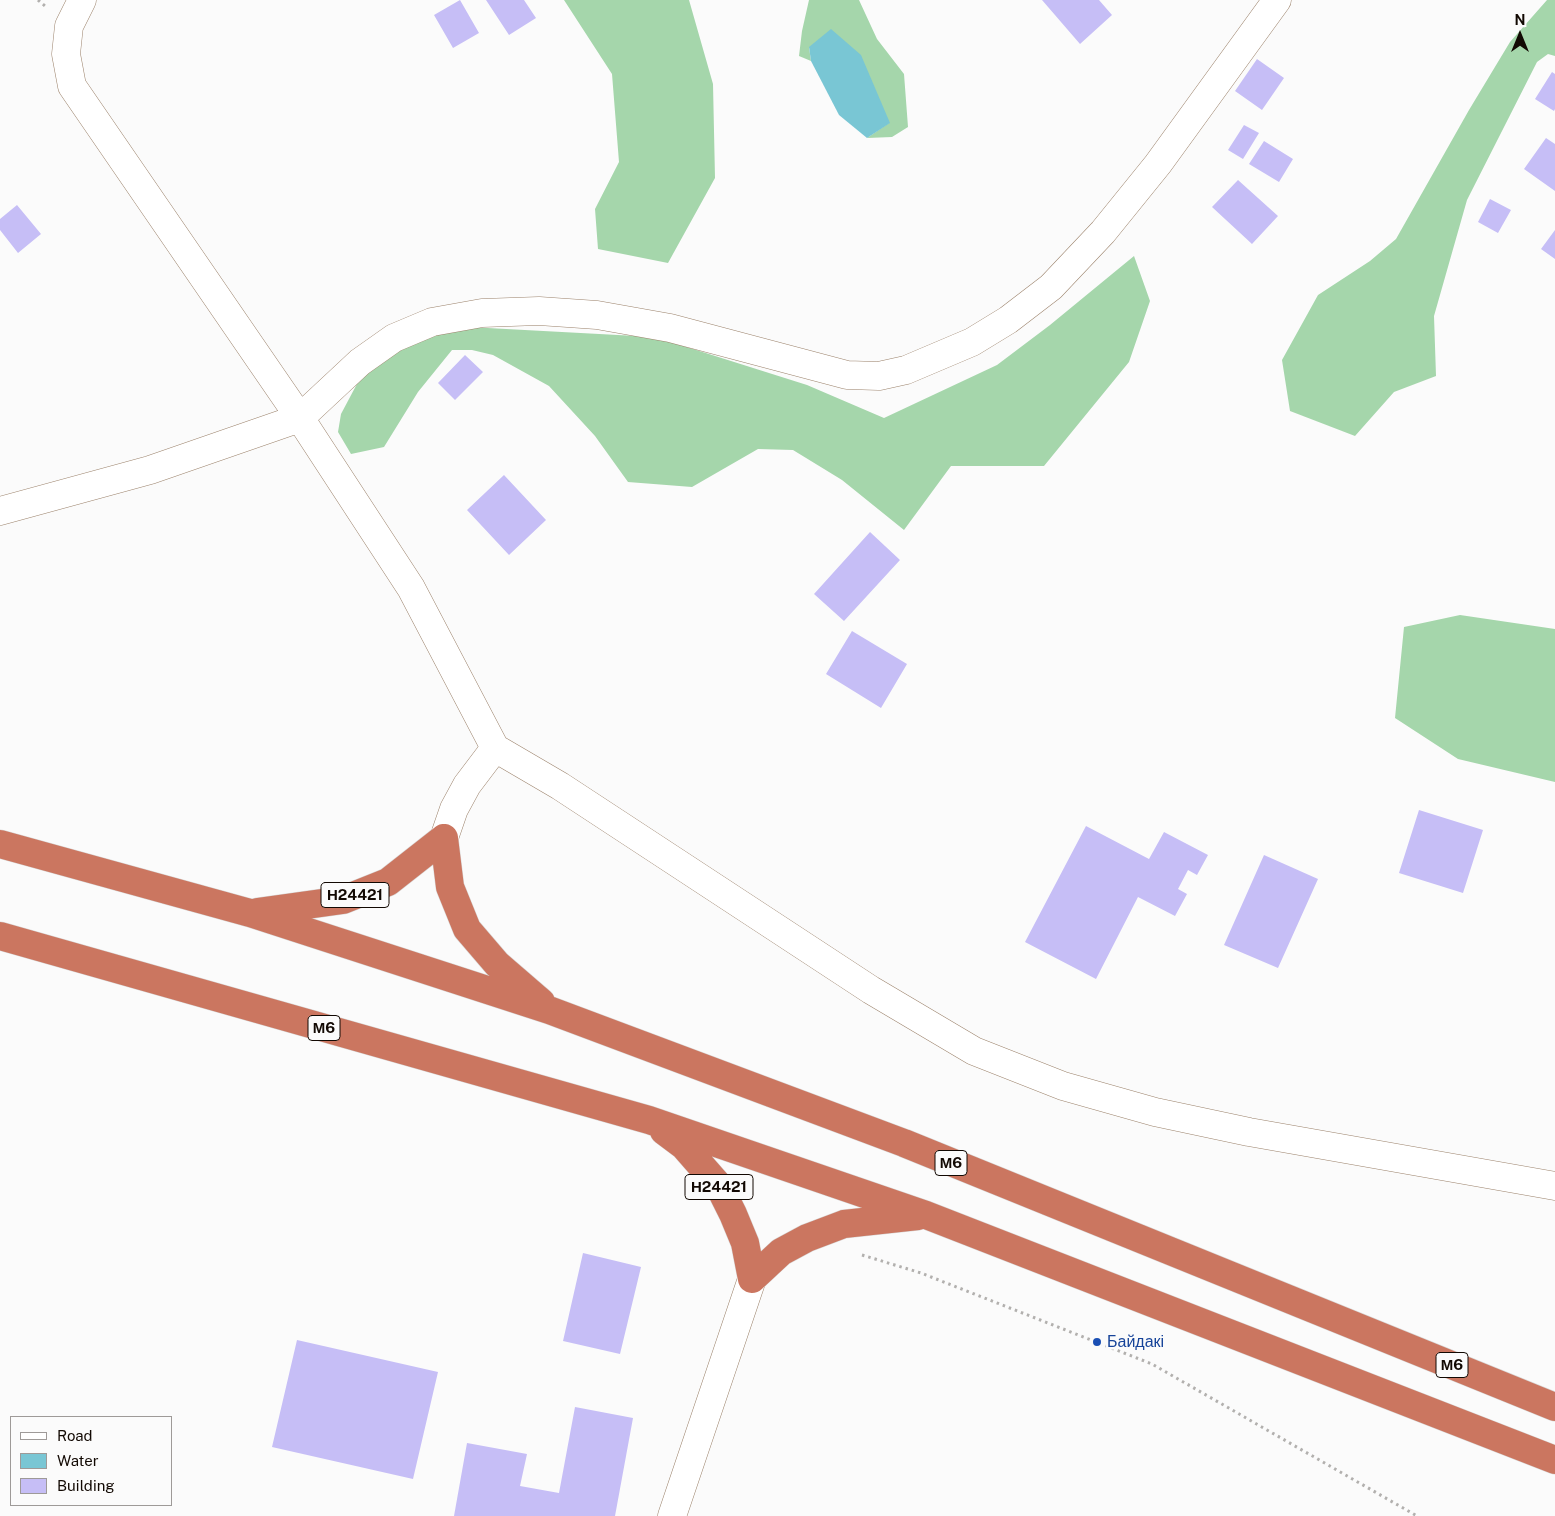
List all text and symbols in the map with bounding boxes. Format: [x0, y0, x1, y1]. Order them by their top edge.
north arrow [1495, 10, 1545, 60]
text: N [1515, 12, 1525, 28]
road number: Н24421 [321, 882, 389, 908]
road number: М6 [308, 1016, 340, 1040]
road number: М6 [935, 1150, 967, 1176]
road number: Н24421 [685, 1174, 753, 1200]
place label: Байдакі [1107, 1332, 1164, 1352]
marker: Байдакі [1091, 1336, 1103, 1348]
road number: М6 [1436, 1352, 1468, 1378]
legend [10, 1416, 172, 1506]
text: Road [57, 1427, 93, 1444]
text: Water [57, 1452, 99, 1469]
text: Building [57, 1477, 115, 1494]

